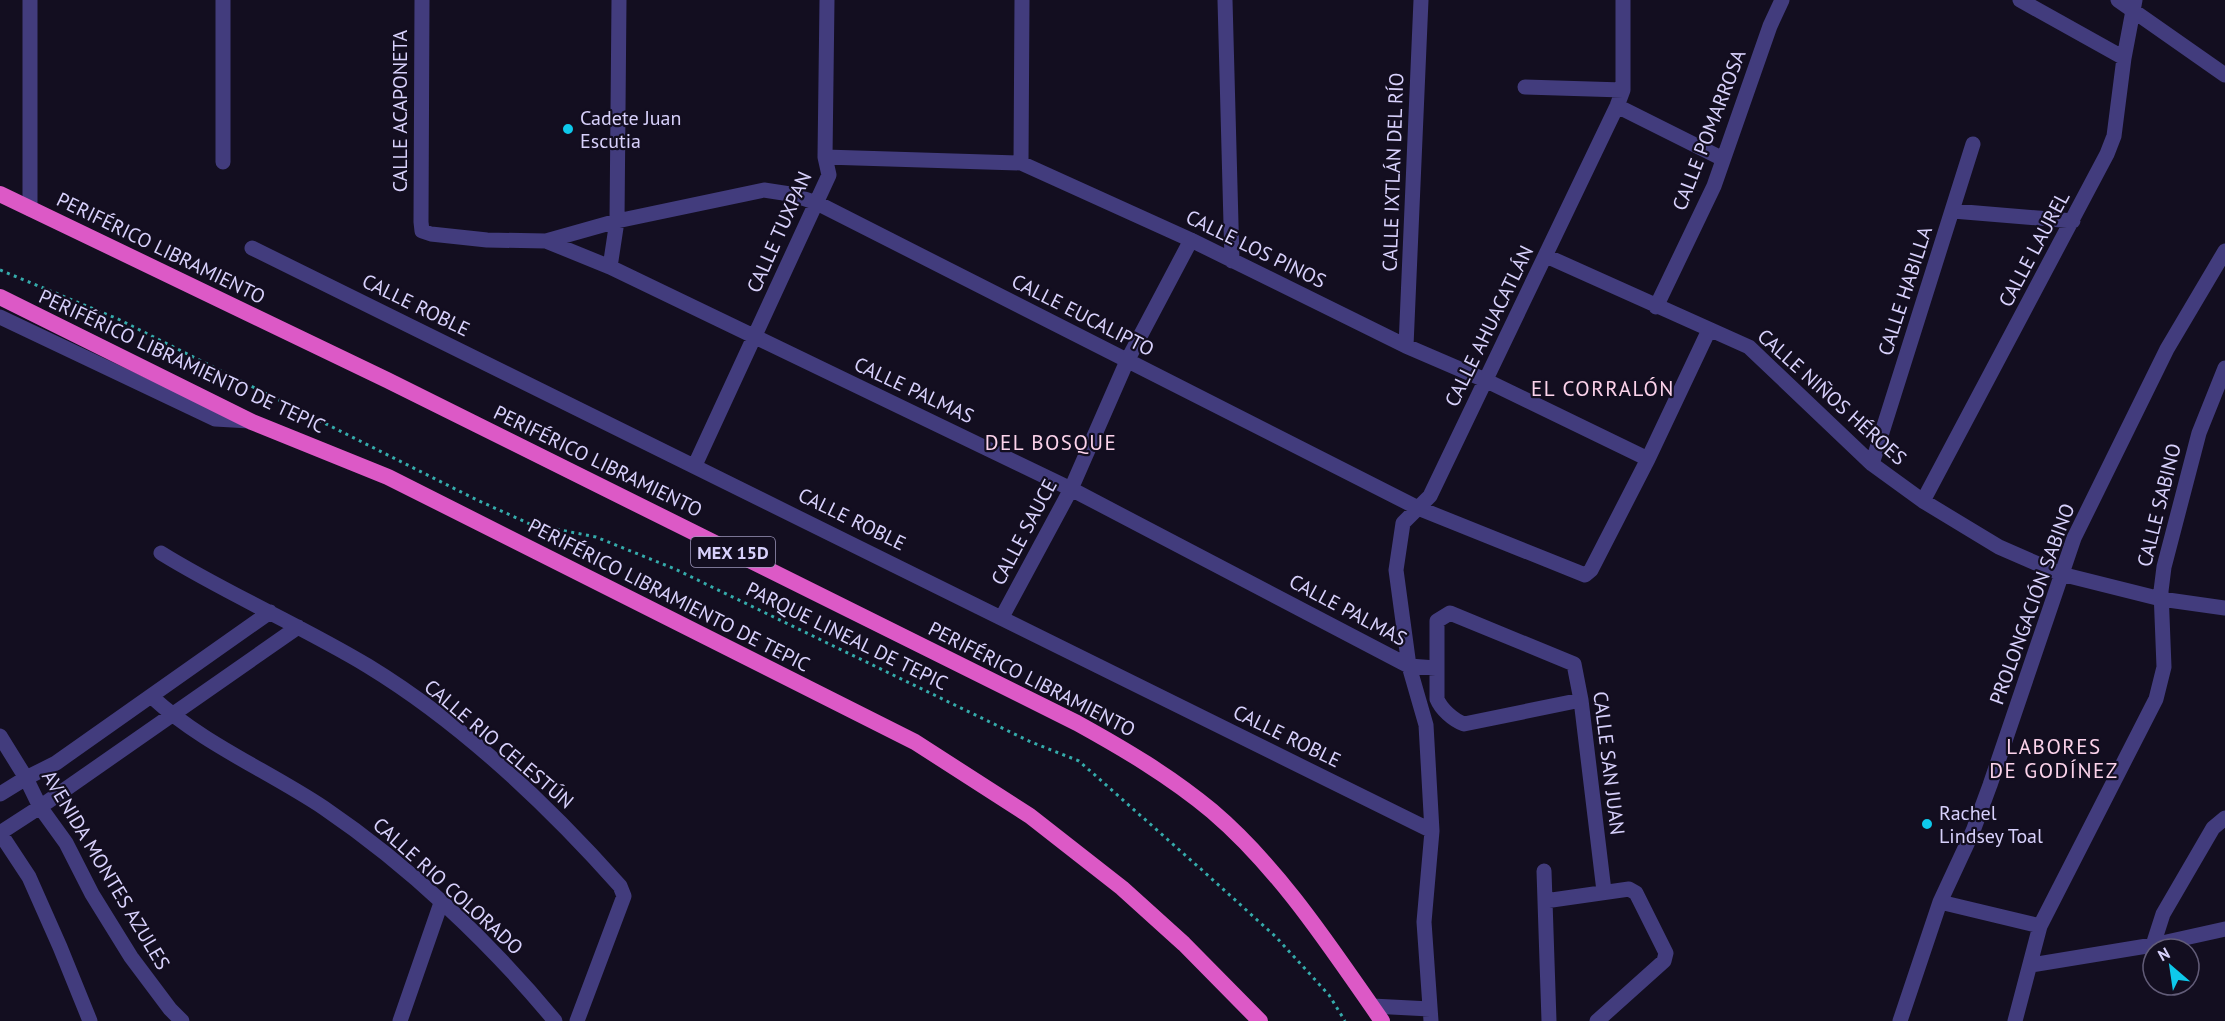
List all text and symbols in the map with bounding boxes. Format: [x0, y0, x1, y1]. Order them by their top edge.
street label: CALLE ACAPONETA [387, 29, 413, 192]
street label: CALLE POMARROSA [1666, 46, 1752, 214]
street label: CALLE IXTLÁN DEL RÍO [1377, 72, 1409, 272]
place label: Cadete Juan Escutia [580, 105, 681, 154]
marker: Cadete Juan Escutia [561, 122, 575, 136]
street label: CALLE TUXPAN [741, 167, 817, 297]
street label: PERIFÉRICO LIBRAMIENTO [52, 186, 270, 310]
street label: CALLE LAUREL [1993, 187, 2075, 311]
street label: CALLE LOS PINOS [1182, 204, 1330, 294]
street label: CALLE HABILLA [1872, 223, 1938, 359]
street label: CALLE AHUACATLÁN [1439, 241, 1539, 411]
street label: CALLE ROBLE [358, 268, 474, 342]
street label: CALLE EUCALIPTO [1007, 268, 1159, 362]
street label: PERIFÉRICO LIBRAMIENTO DE TEPIC [35, 283, 329, 439]
street label: CALLE NIÑOS HÉROES [1752, 323, 1912, 471]
street label: CALLE PALMAS [850, 351, 978, 429]
district label: EL CORRALÓN [1531, 375, 1675, 402]
street label: PERIFÉRICO LIBRAMIENTO [489, 399, 707, 523]
district label: DEL BOSQUE [985, 429, 1117, 456]
street label: CALLE SABINO [2131, 441, 2187, 569]
street label: CALLE SAUCE [985, 474, 1063, 590]
street label: CALLE ROBLE [794, 482, 910, 556]
street label: PROLONGACIÓN SABINO [1984, 500, 2080, 708]
street label: PERIFÉRICO LIBRAMIENTO DE TEPIC [524, 512, 814, 678]
road number: MEX 15D [691, 537, 775, 567]
street label: CALLE PALMAS [1285, 568, 1411, 652]
street label: PARQUE LINEAL DE TEPIC [742, 576, 952, 696]
street label: PERIFÉRICO LIBRAMIENTO [924, 615, 1140, 743]
street label: CALLE RIO CELESTÚN [419, 674, 579, 814]
street label: CALLE SAN JUAN [1587, 690, 1631, 836]
street label: CALLE ROBLE [1229, 699, 1345, 773]
district label: LABORES DE GODÍNEZ [1989, 733, 2119, 784]
street label: AVENIDA MONTES AZULES [36, 766, 176, 974]
place label: Rachel Lindsey Toal [1939, 800, 2043, 849]
street label: CALLE RIO COLORADO [368, 812, 528, 960]
marker: Rachel Lindsey Toal [1920, 817, 1934, 831]
north arrow [2141, 937, 2201, 997]
text: N [2154, 943, 2173, 965]

